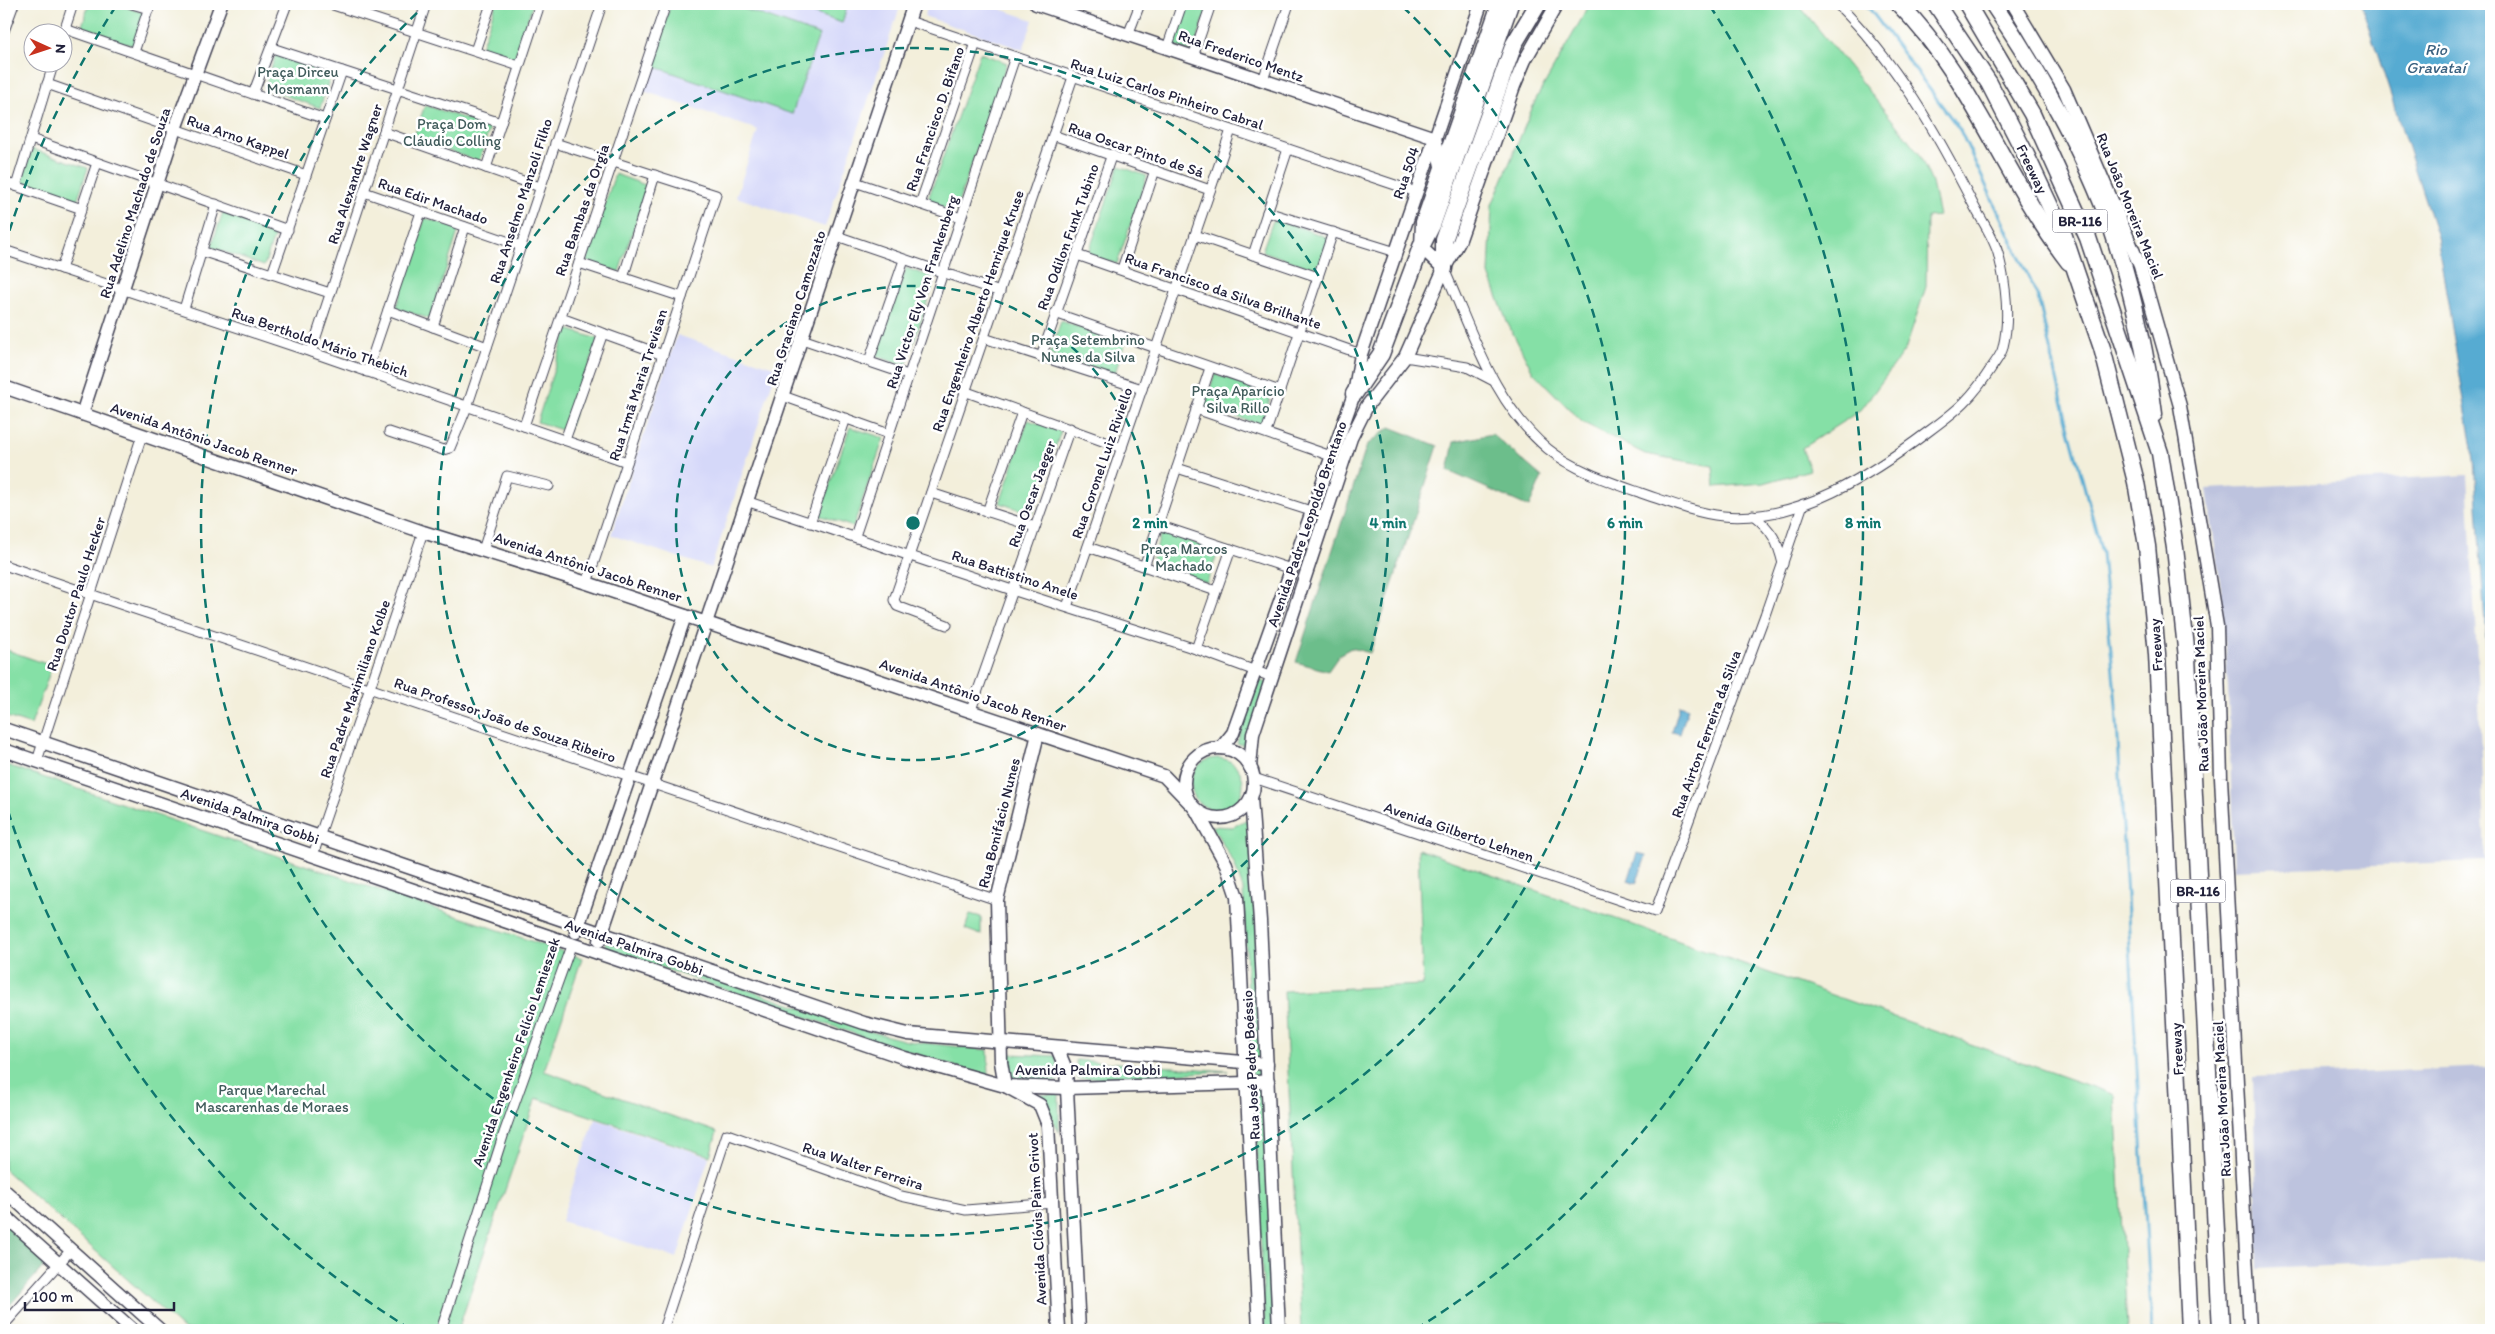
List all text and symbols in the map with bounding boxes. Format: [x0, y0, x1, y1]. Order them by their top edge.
north arrow [22, 22, 72, 72]
street label: Rua Frederico Mentz [1176, 26, 1306, 86]
water label: Rio Gravataí [2406, 40, 2469, 77]
text: N [52, 43, 69, 54]
street label: Rua Francisco D. Bifano [902, 44, 968, 194]
street label: Rua Luiz Carlos Pinheiro Cabral [1068, 54, 1267, 134]
park label: Praça Dirceu Mosmann [257, 63, 339, 98]
street label: Rua Alexandre Wagner [324, 101, 386, 247]
street label: Rua Adelino Machado de Souza [96, 105, 175, 301]
street label: Rua Arno Kappel [184, 111, 292, 163]
park label: Praça Dom Cláudio Colling [403, 115, 501, 150]
street label: Rua Anselmo Manzoli Filho [486, 116, 556, 286]
street label: Rua Oscar Pinto de Sá [1066, 118, 1206, 182]
street label: Rua João Moreira Maciel [2092, 130, 2168, 282]
street label: Rua Bambas da Orgia [551, 141, 613, 278]
street label: Freeway [2012, 141, 2052, 197]
street label: Rua 504 [1389, 144, 1423, 202]
street label: Rua Odilon Funk Tubino [1033, 161, 1103, 313]
street label: Rua Edir Machado [376, 174, 490, 228]
street label: Rua Engenheiro Alberto Henrique Kruse [928, 188, 1028, 434]
street label: Rua Victor Ely Von Frankenberg [882, 193, 962, 391]
road number: BR-116 [2052, 210, 2108, 232]
street label: Rua Graciano Camozzato [762, 228, 830, 388]
street label: Rua Francisco da Silva Brilhante [1122, 249, 1324, 333]
street label: Rua Bertholdo Mário Thebich [229, 303, 411, 381]
street label: Rua Irmã Maria Trevisan [605, 306, 671, 463]
park label: Praça Setembrino Nunes da Silva [1031, 331, 1145, 366]
park label: Praça Aparício Silva Rillo [1191, 382, 1285, 417]
street label: Rua Coronel Luiz Riviello [1068, 385, 1136, 541]
street label: Avenida Antônio Jacob Renner [108, 398, 300, 480]
street label: Avenida Padre Leopoldo Brentano [1263, 419, 1351, 629]
street label: Rua Oscar Jaeger [1004, 438, 1060, 550]
centre of rings [904, 514, 922, 532]
text: 2 min [1132, 514, 1169, 532]
text: 4 min [1370, 514, 1407, 532]
text: 6 min [1607, 514, 1644, 532]
text: 8 min [1845, 514, 1882, 532]
street label: Rua Doutor Paulo Hecker [43, 515, 109, 673]
street label: Avenida Antônio Jacob Renner [492, 528, 685, 606]
park label: Praça Marcos Machado [1140, 540, 1228, 575]
street label: Rua Battistino Anele [949, 546, 1081, 604]
street label: Rua Padre Maximiliano Kolbe [316, 597, 394, 781]
street label: Rua João Moreira Maciel [2189, 615, 2213, 772]
street label: Freeway [2145, 618, 2167, 672]
street label: Rua Airton Ferreira da Silva [1667, 647, 1745, 820]
street label: Avenida Antônio Jacob Renner [877, 654, 1069, 736]
street label: Rua Professor João de Souza Ribeiro [392, 674, 618, 766]
street label: Rua Bonifácio Nunes [974, 756, 1024, 890]
street label: Avenida Palmira Gobbi [178, 784, 322, 848]
street label: Avenida Gilberto Lehnen [1382, 798, 1537, 866]
road number: BR-116 [2170, 879, 2226, 902]
street label: Avenida Palmira Gobbi [562, 915, 706, 979]
street label: Avenida Engenheiro Felício Lemieszek [468, 935, 564, 1169]
street label: Rua José Pedro Boéssio [1238, 990, 1264, 1140]
street label: Rua João Moreira Maciel [2209, 1020, 2235, 1177]
street label: Freeway [2167, 1022, 2187, 1076]
street label: Avenida Palmira Gobbi [1015, 1061, 1161, 1079]
park label: Parque Marechal Mascarenhas de Moraes [195, 1081, 349, 1116]
street label: Avenida Clóvis Paim Grivot [1023, 1132, 1051, 1306]
street label: Rua Walter Ferreira [800, 1138, 926, 1194]
scale bar [25, 1279, 174, 1311]
text: 100 m [32, 1288, 74, 1306]

